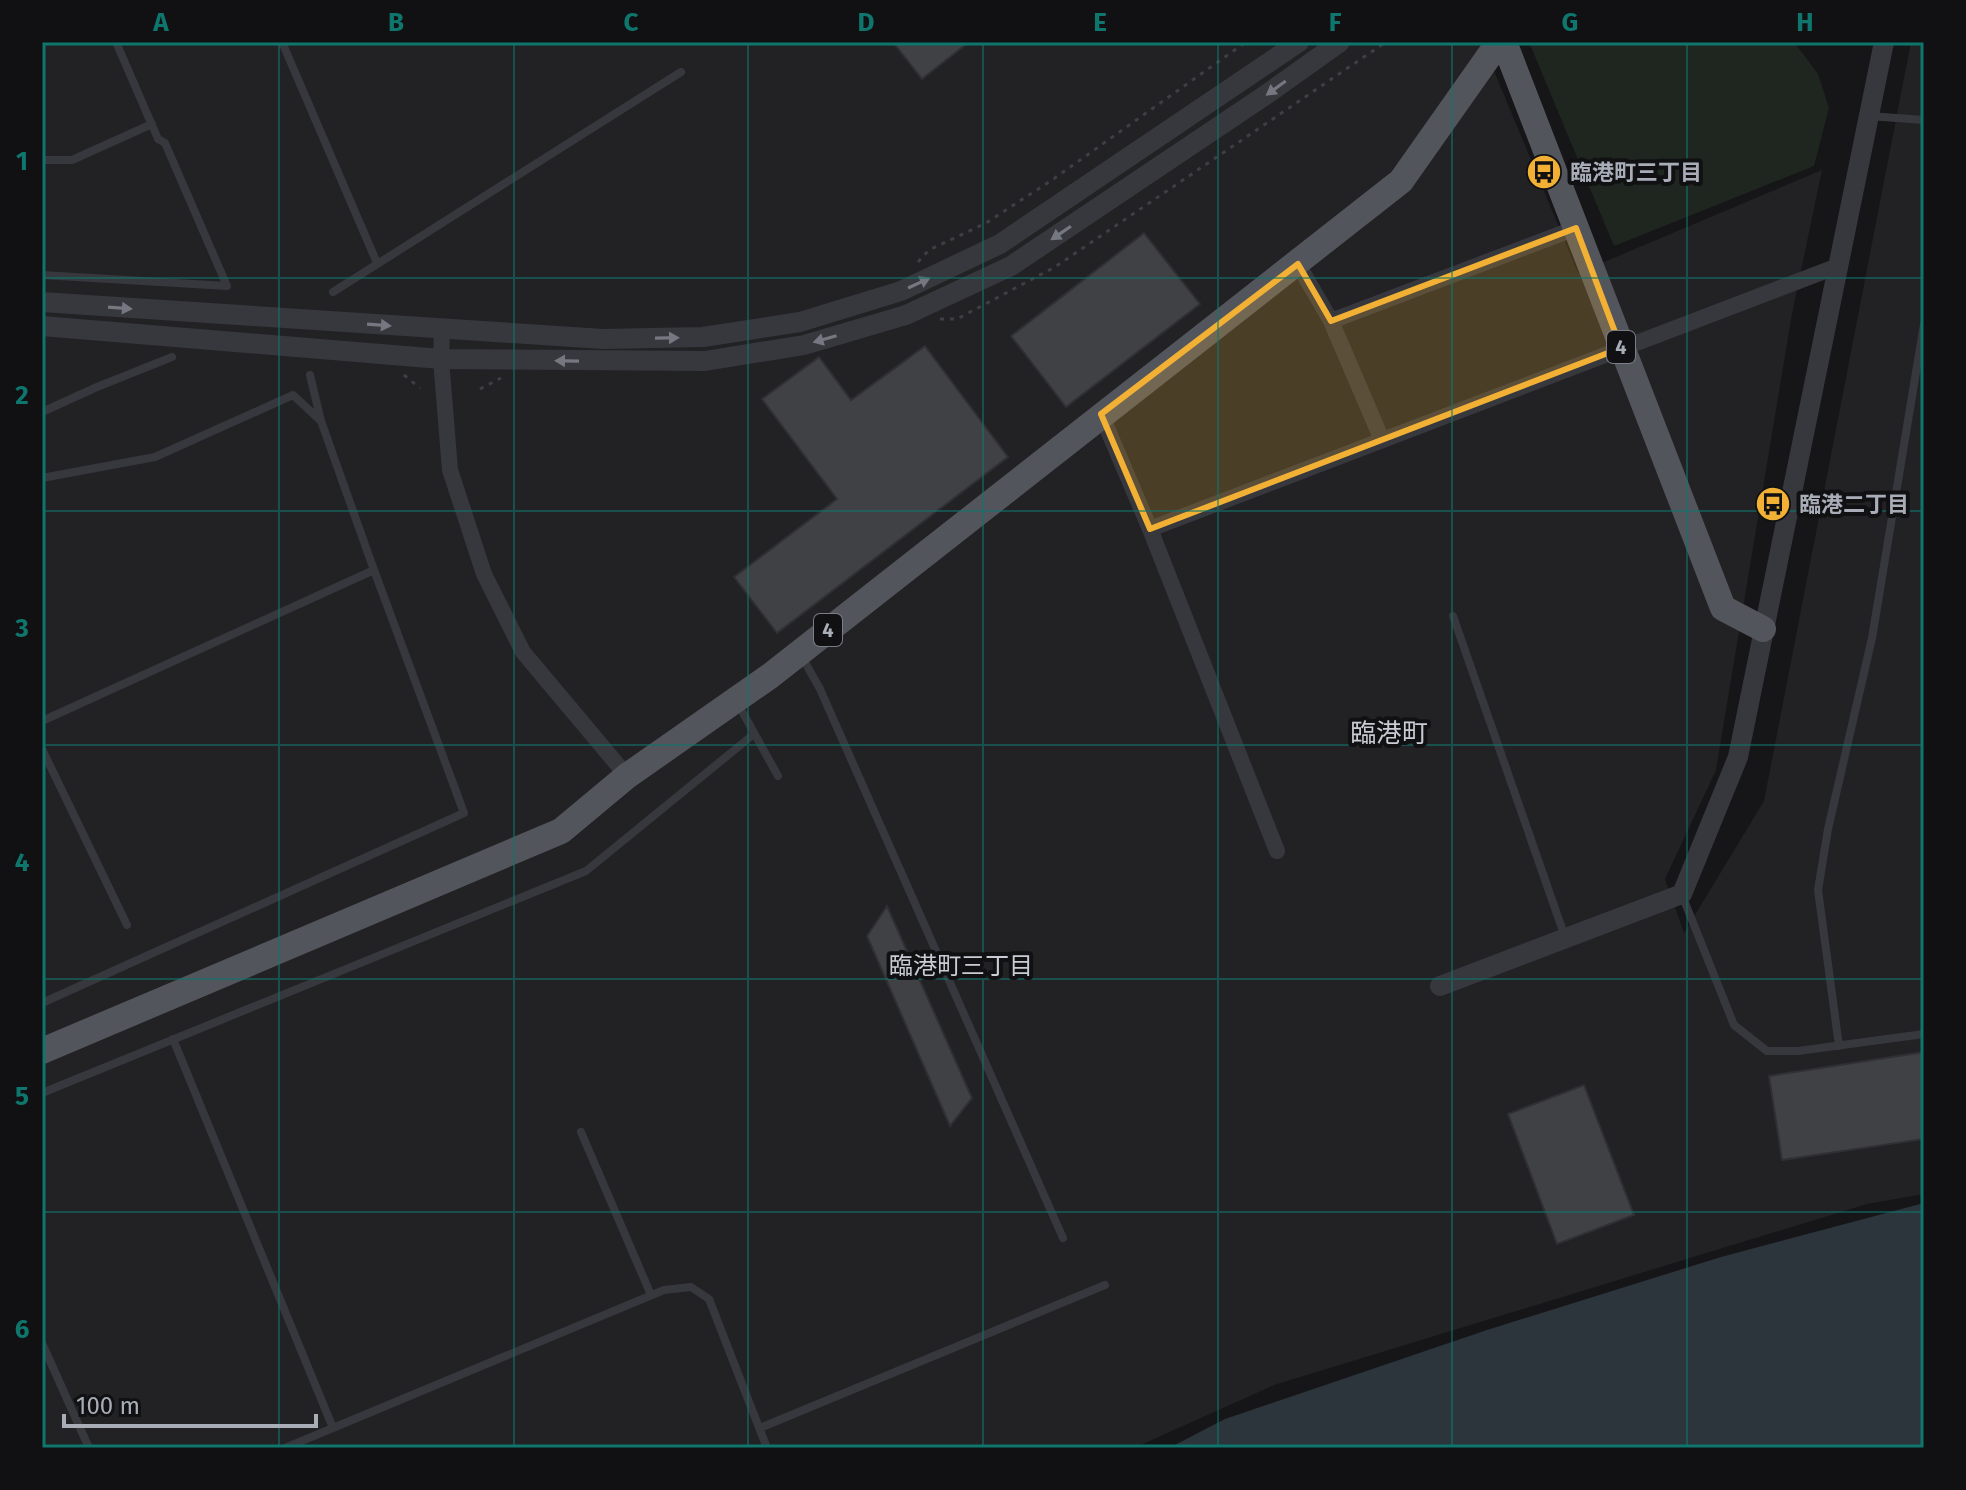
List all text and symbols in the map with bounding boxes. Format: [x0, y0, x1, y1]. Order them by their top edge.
text: A [152, 7, 169, 38]
text: B [388, 7, 404, 38]
text: C [624, 7, 639, 38]
text: D [858, 7, 875, 38]
text: E [1093, 7, 1107, 38]
text: F [1329, 7, 1342, 38]
text: G [1562, 7, 1578, 38]
text: H [1796, 7, 1814, 38]
one-way arrow [1266, 79, 1287, 95]
text: 1 [16, 146, 28, 177]
bus stop icon: 臨港町三丁目 [1525, 153, 1563, 191]
place label: 臨港町三丁目 [1570, 159, 1702, 186]
one-way arrow [1050, 225, 1071, 240]
one-way arrow [907, 276, 931, 290]
one-way arrow [108, 302, 133, 315]
one-way arrow [367, 319, 392, 332]
road number: 4 [1607, 331, 1635, 363]
one-way arrow [655, 332, 680, 344]
one-way arrow [813, 333, 837, 346]
one-way arrow [554, 355, 579, 367]
text: 2 [15, 380, 29, 411]
bus stop icon: 臨港二丁目 [1754, 485, 1792, 523]
place label: 臨港二丁目 [1799, 491, 1909, 518]
text: 3 [14, 613, 29, 644]
road number: 4 [814, 614, 842, 646]
district label: 臨港町 [1350, 718, 1428, 749]
text: 4 [15, 847, 30, 878]
district label: 臨港町三丁目 [889, 952, 1033, 980]
text: 5 [15, 1081, 29, 1112]
text: 6 [15, 1314, 30, 1345]
scale bar [64, 1378, 316, 1428]
text: 100 m [76, 1392, 140, 1420]

